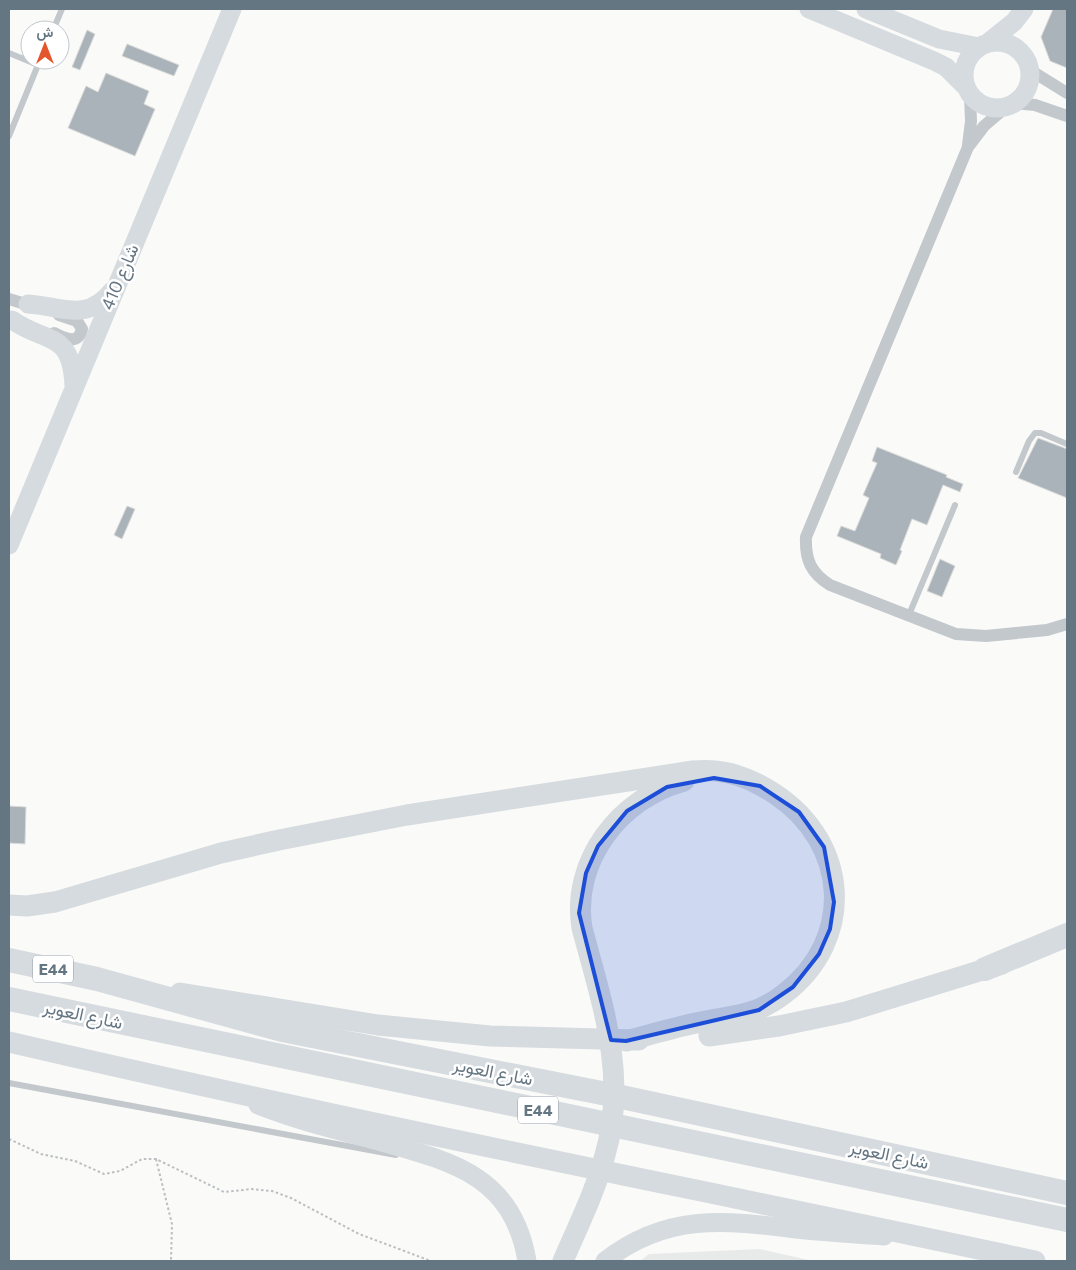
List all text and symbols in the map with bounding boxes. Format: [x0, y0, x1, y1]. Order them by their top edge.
north arrow [20, 20, 70, 70]
text: ش [37, 23, 54, 41]
street label: شارع 410 [95, 240, 145, 314]
road number: E44 [33, 956, 73, 982]
street label: شارع العوير [40, 995, 125, 1035]
street label: شارع العوير [450, 1052, 535, 1091]
road number: E44 [518, 1096, 558, 1124]
street label: شارع العوير [846, 1135, 931, 1175]

